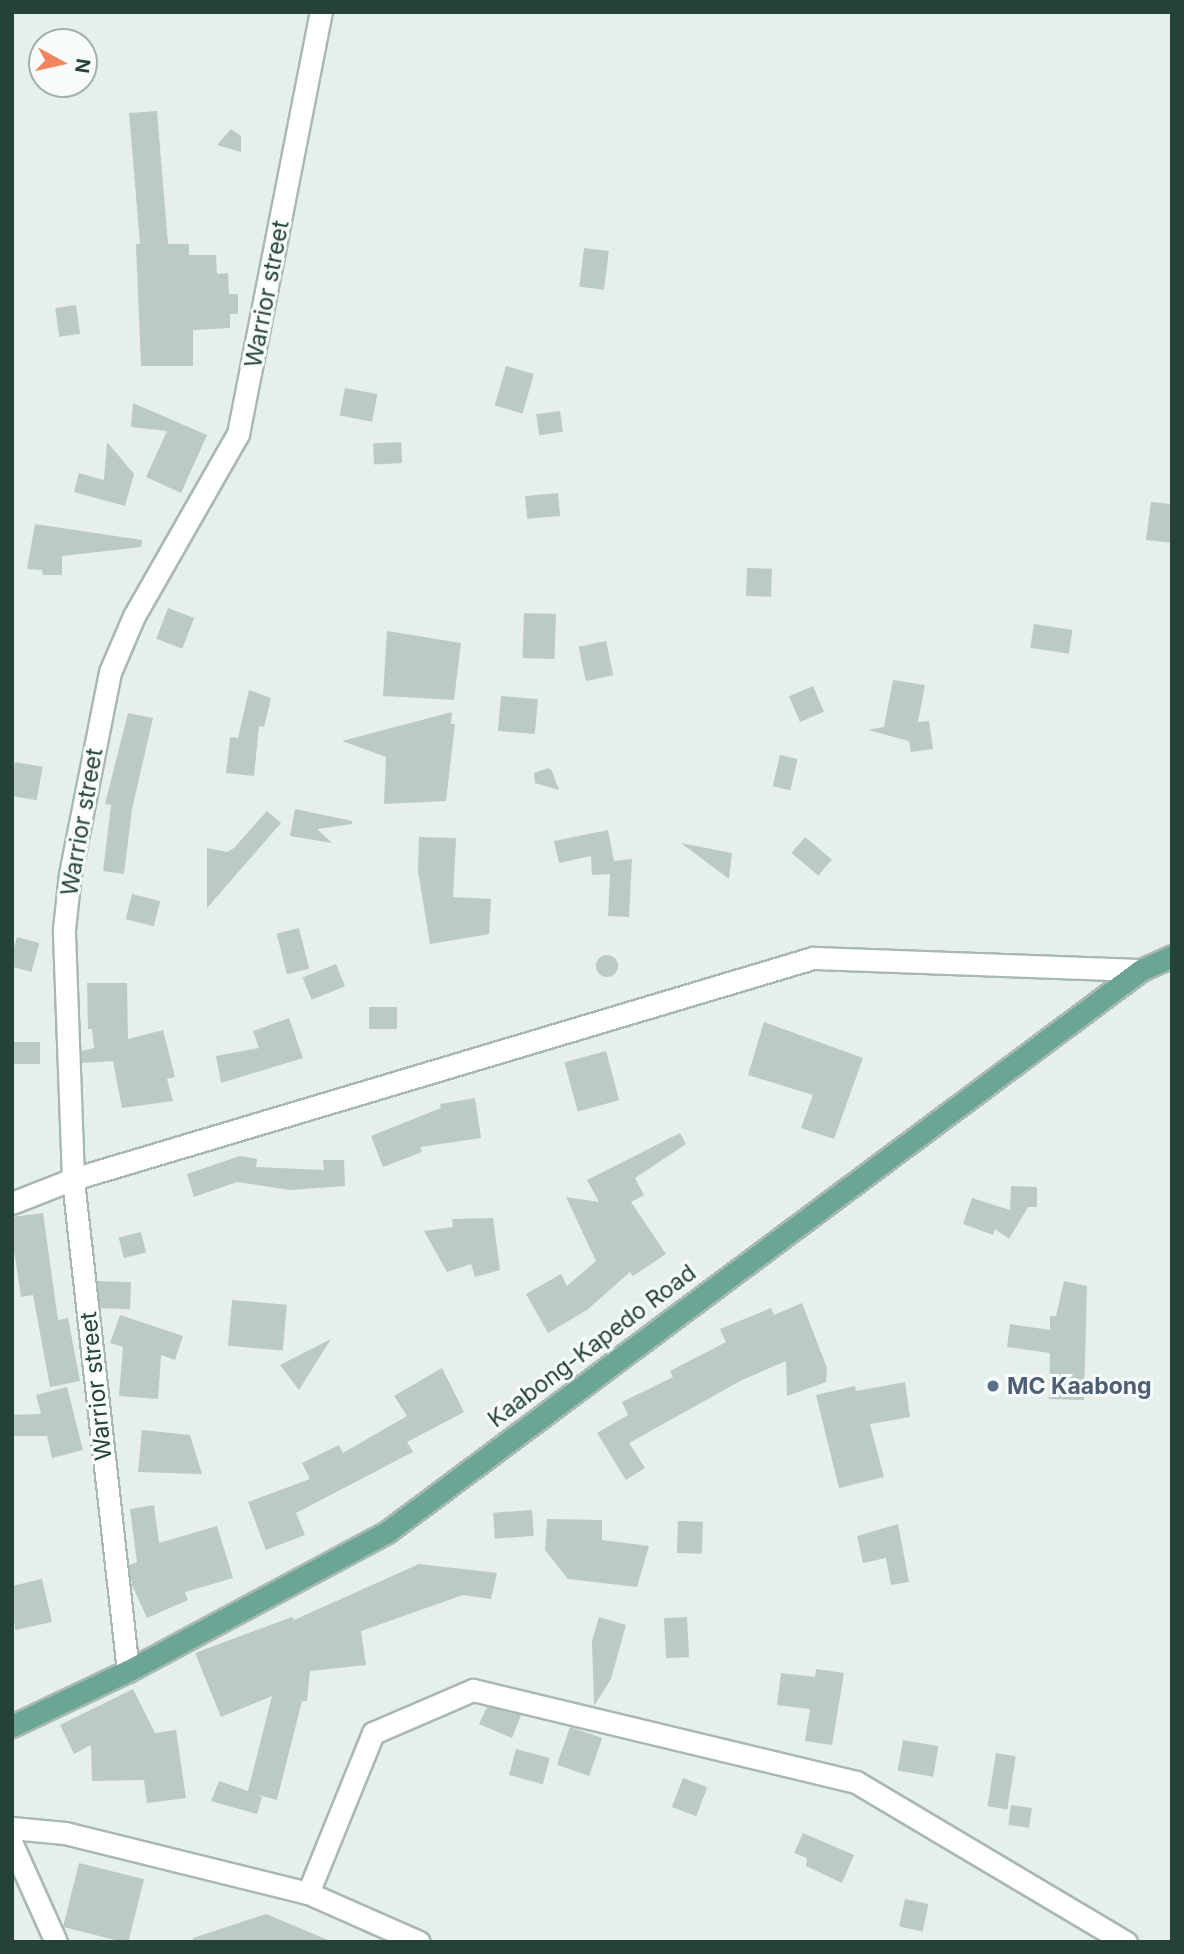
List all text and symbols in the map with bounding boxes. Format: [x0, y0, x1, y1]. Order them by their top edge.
north arrow [28, 28, 98, 98]
text: N [70, 57, 95, 74]
street label: Warrior street [239, 218, 295, 370]
street label: Warrior street [55, 746, 109, 898]
street label: Kaabong-Kapedo Road [483, 1259, 701, 1433]
street label: Warrior street [74, 1310, 118, 1462]
place label: MC Kaabong [1007, 1372, 1152, 1400]
marker: MC Kaabong [985, 1378, 1001, 1394]

